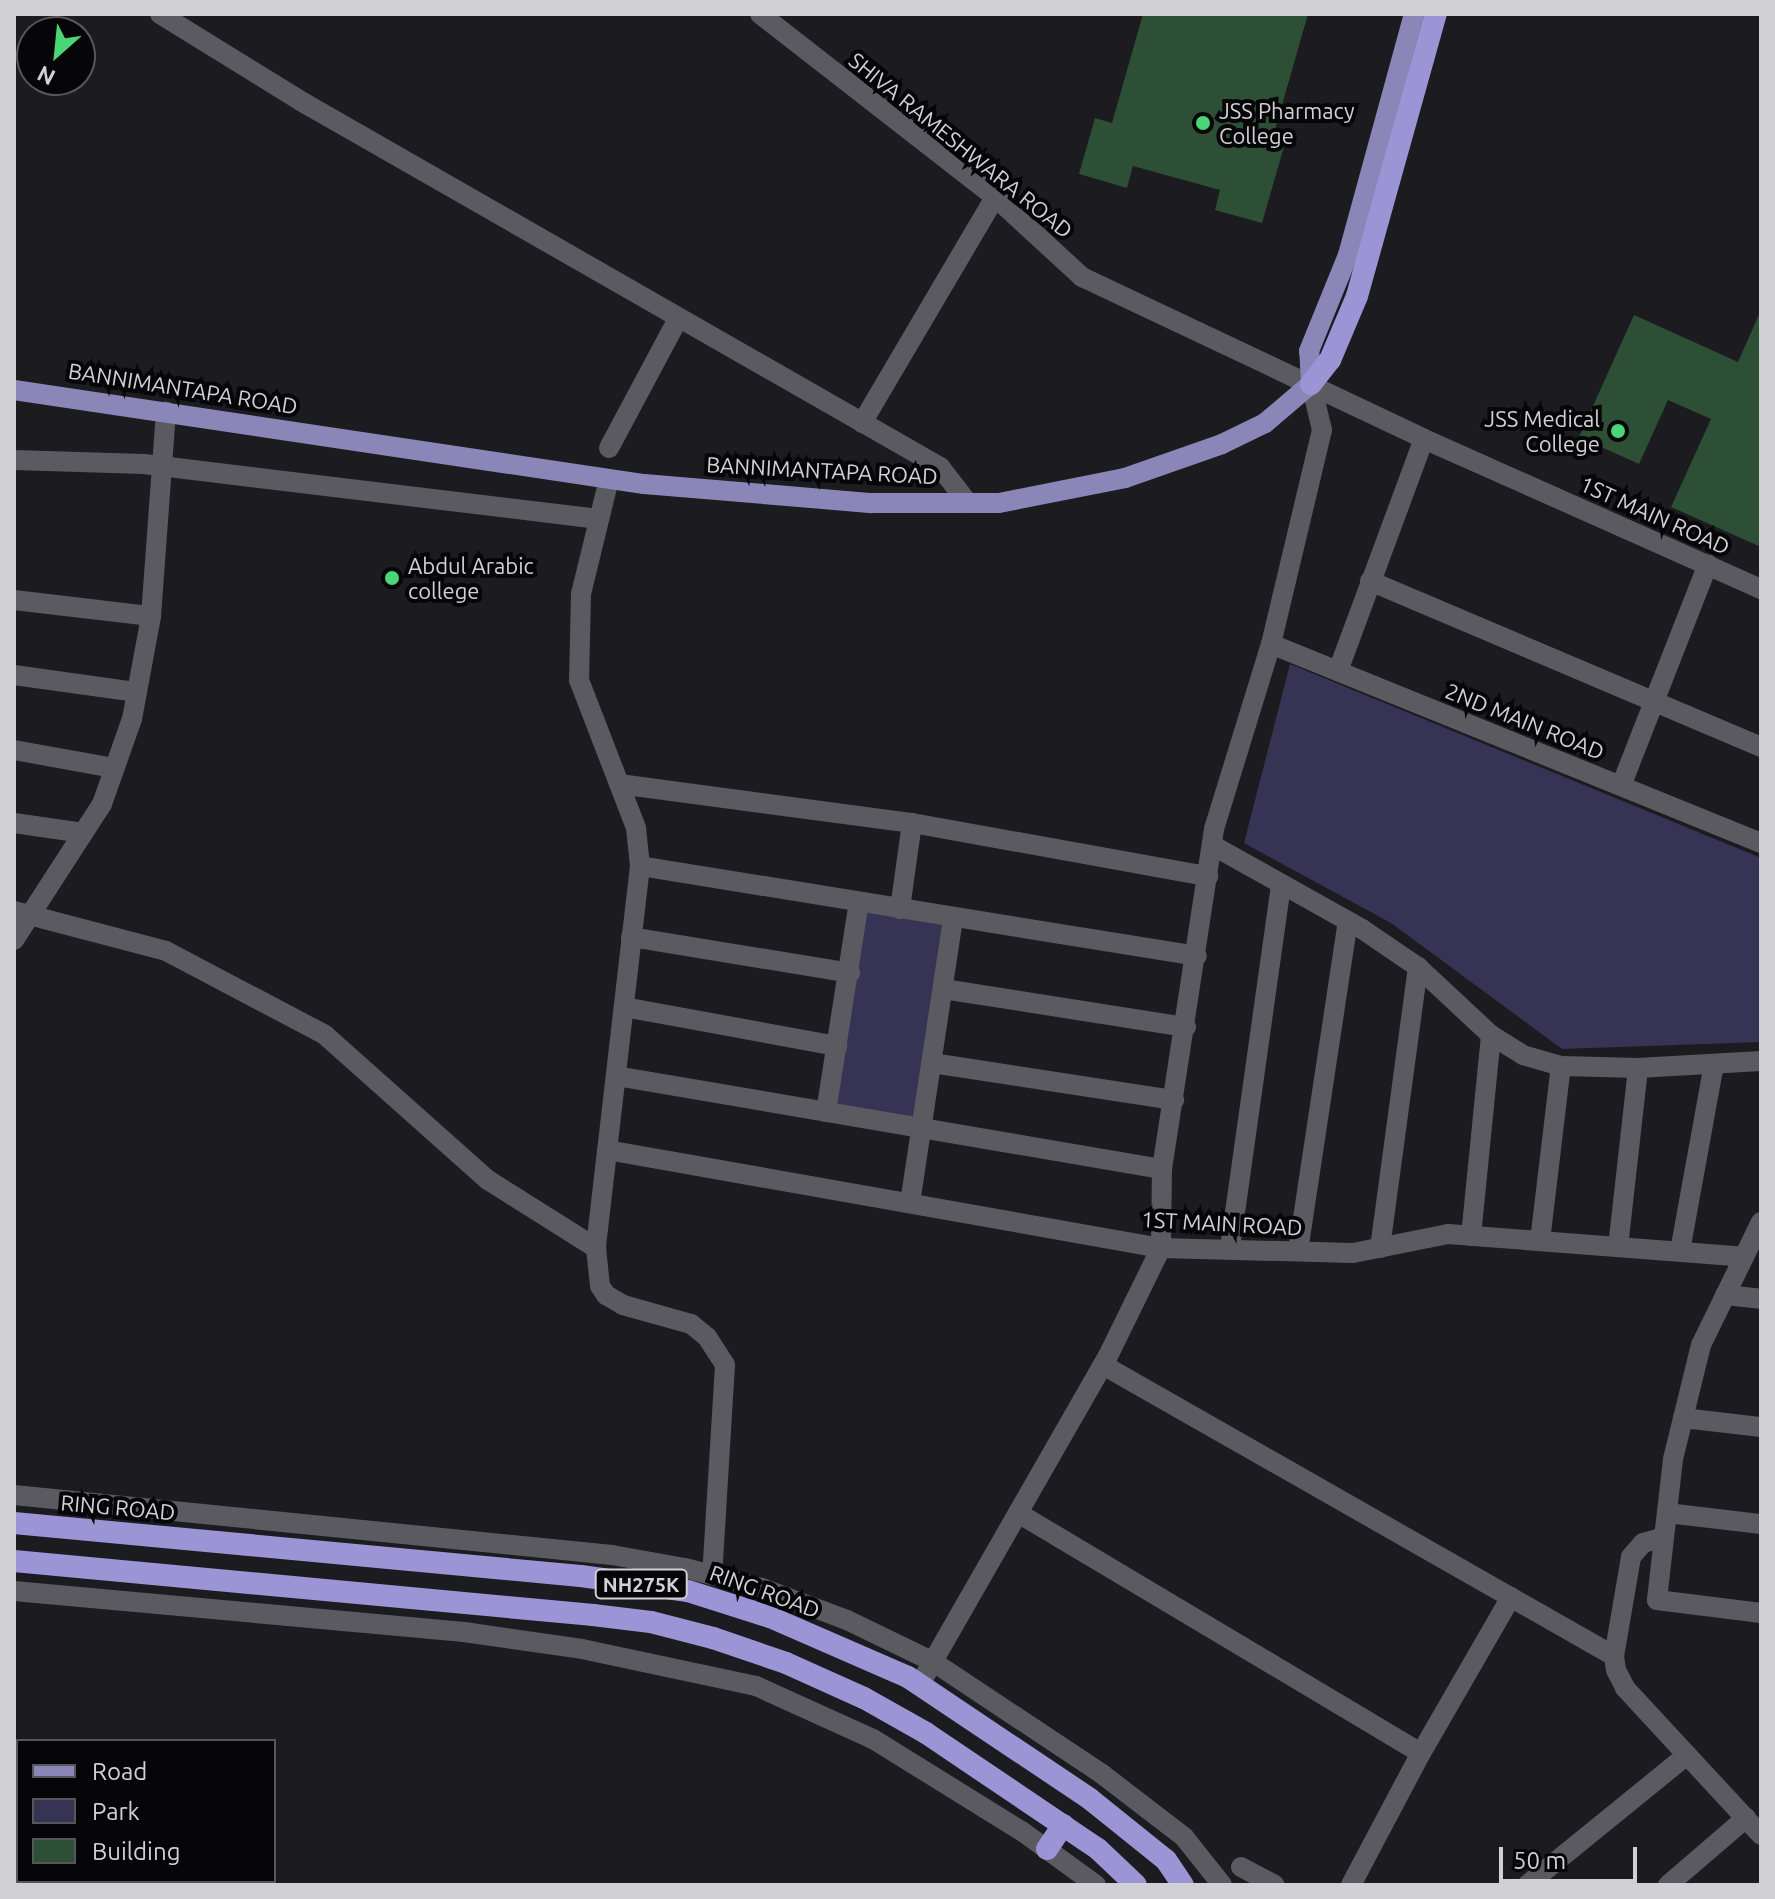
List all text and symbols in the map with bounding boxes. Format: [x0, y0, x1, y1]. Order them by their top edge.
north arrow [16, 16, 96, 96]
street label: SHIVA RAMESHWARA ROAD [844, 47, 1078, 243]
text: N [33, 61, 59, 91]
place label: JSS Pharmacy College [1219, 97, 1355, 148]
marker: JSS Pharmacy College [1194, 114, 1212, 132]
street label: BANNIMANTAPA ROAD [67, 357, 299, 419]
place label: JSS Medical College [1484, 405, 1600, 456]
marker: JSS Medical College [1607, 420, 1629, 442]
street label: BANNIMANTAPA ROAD [706, 451, 938, 489]
street label: 1ST MAIN ROAD [1576, 470, 1734, 560]
place label: Abdul Arabic college [408, 552, 534, 604]
marker: Abdul Arabic college [383, 569, 401, 587]
street label: 2ND MAIN ROAD [1442, 677, 1608, 765]
street label: 1ST MAIN ROAD [1141, 1206, 1303, 1240]
street label: RING ROAD [60, 1489, 176, 1525]
street label: RING ROAD [706, 1559, 824, 1623]
road number: NH275K [593, 1568, 689, 1600]
legend [16, 1739, 276, 1883]
text: Road [92, 1758, 147, 1785]
text: Park [92, 1798, 140, 1825]
scale bar [1503, 1831, 1641, 1881]
text: Building [92, 1838, 180, 1865]
text: 50 m [1513, 1847, 1566, 1874]

